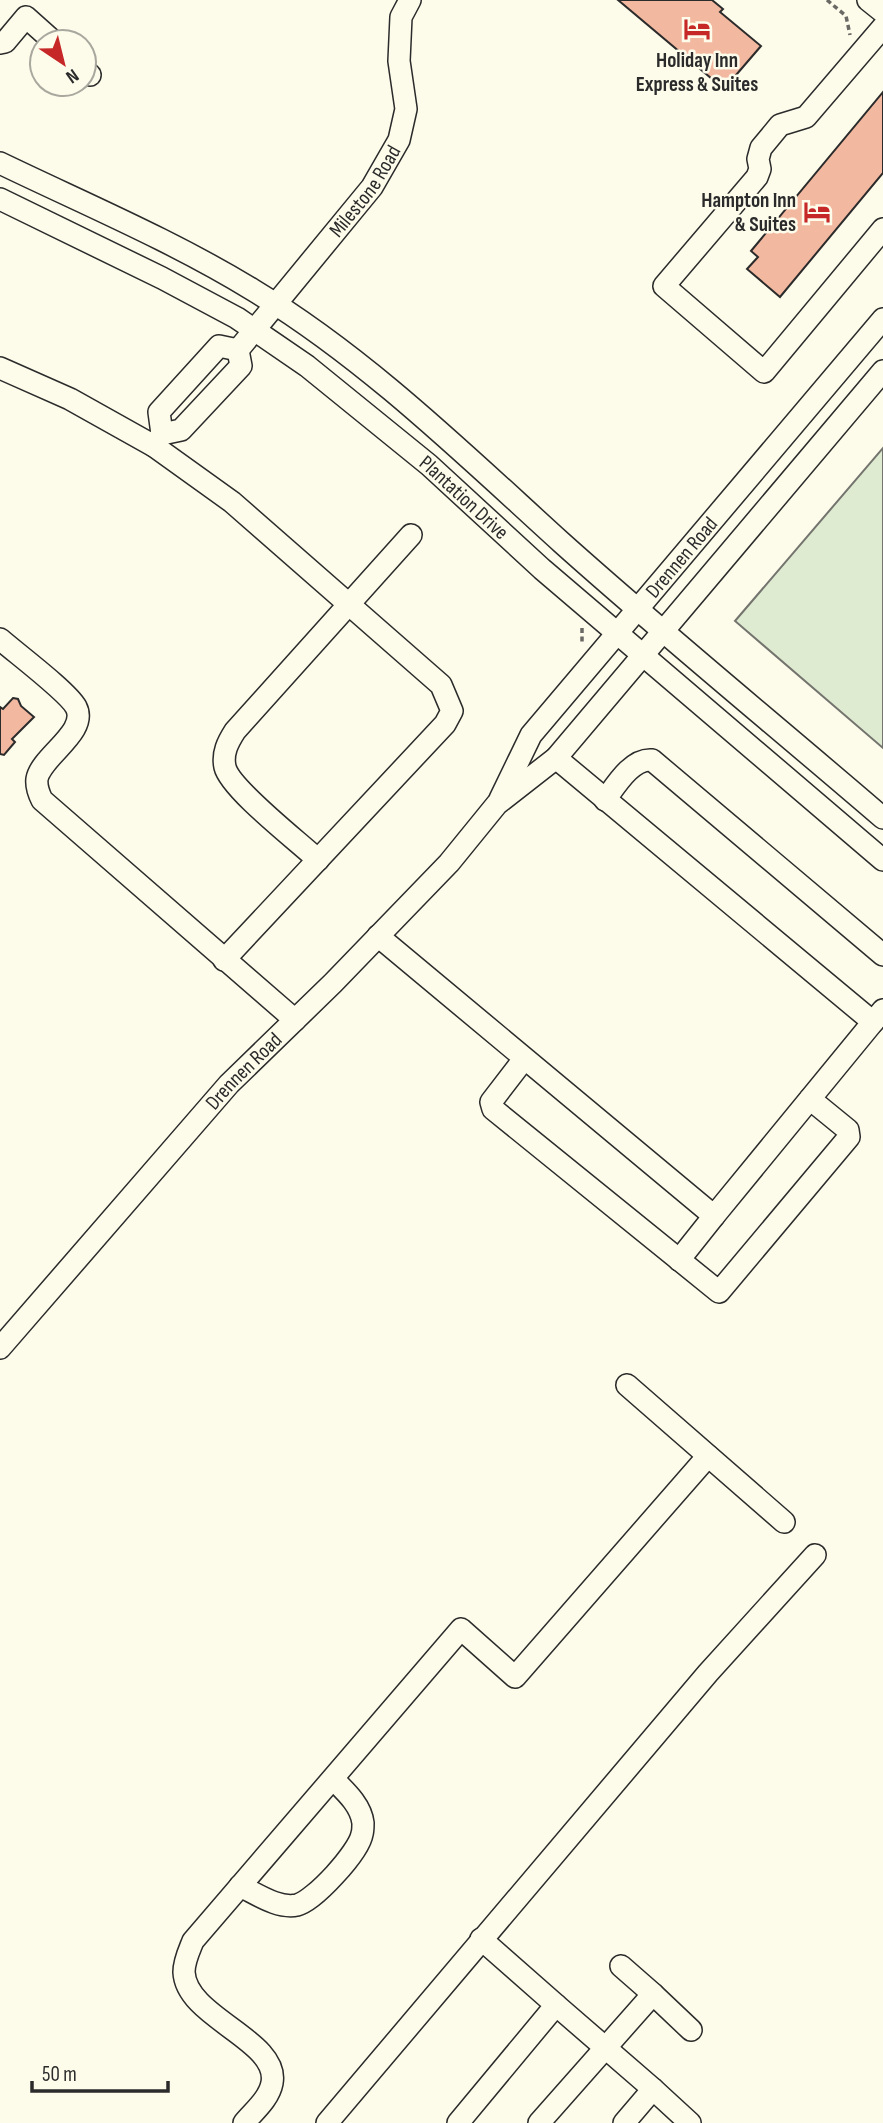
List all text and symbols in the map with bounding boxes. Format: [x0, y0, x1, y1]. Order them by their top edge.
hotel icon: Holiday Inn Express & Suites [682, 14, 712, 44]
north arrow [28, 28, 98, 98]
place label: Holiday Inn Express & Suites [636, 48, 758, 97]
text: N [61, 63, 83, 88]
street label: Milestone Road [324, 141, 406, 242]
place label: Hampton Inn & Suites [701, 188, 796, 237]
hotel icon: Hampton Inn & Suites [802, 197, 832, 227]
street label: Plantation Drive [414, 450, 514, 545]
street label: Drennen Road [641, 512, 723, 603]
street label: Drennen Road [201, 1028, 287, 1115]
scale bar [32, 2050, 168, 2094]
text: 50 m [42, 2062, 77, 2087]

